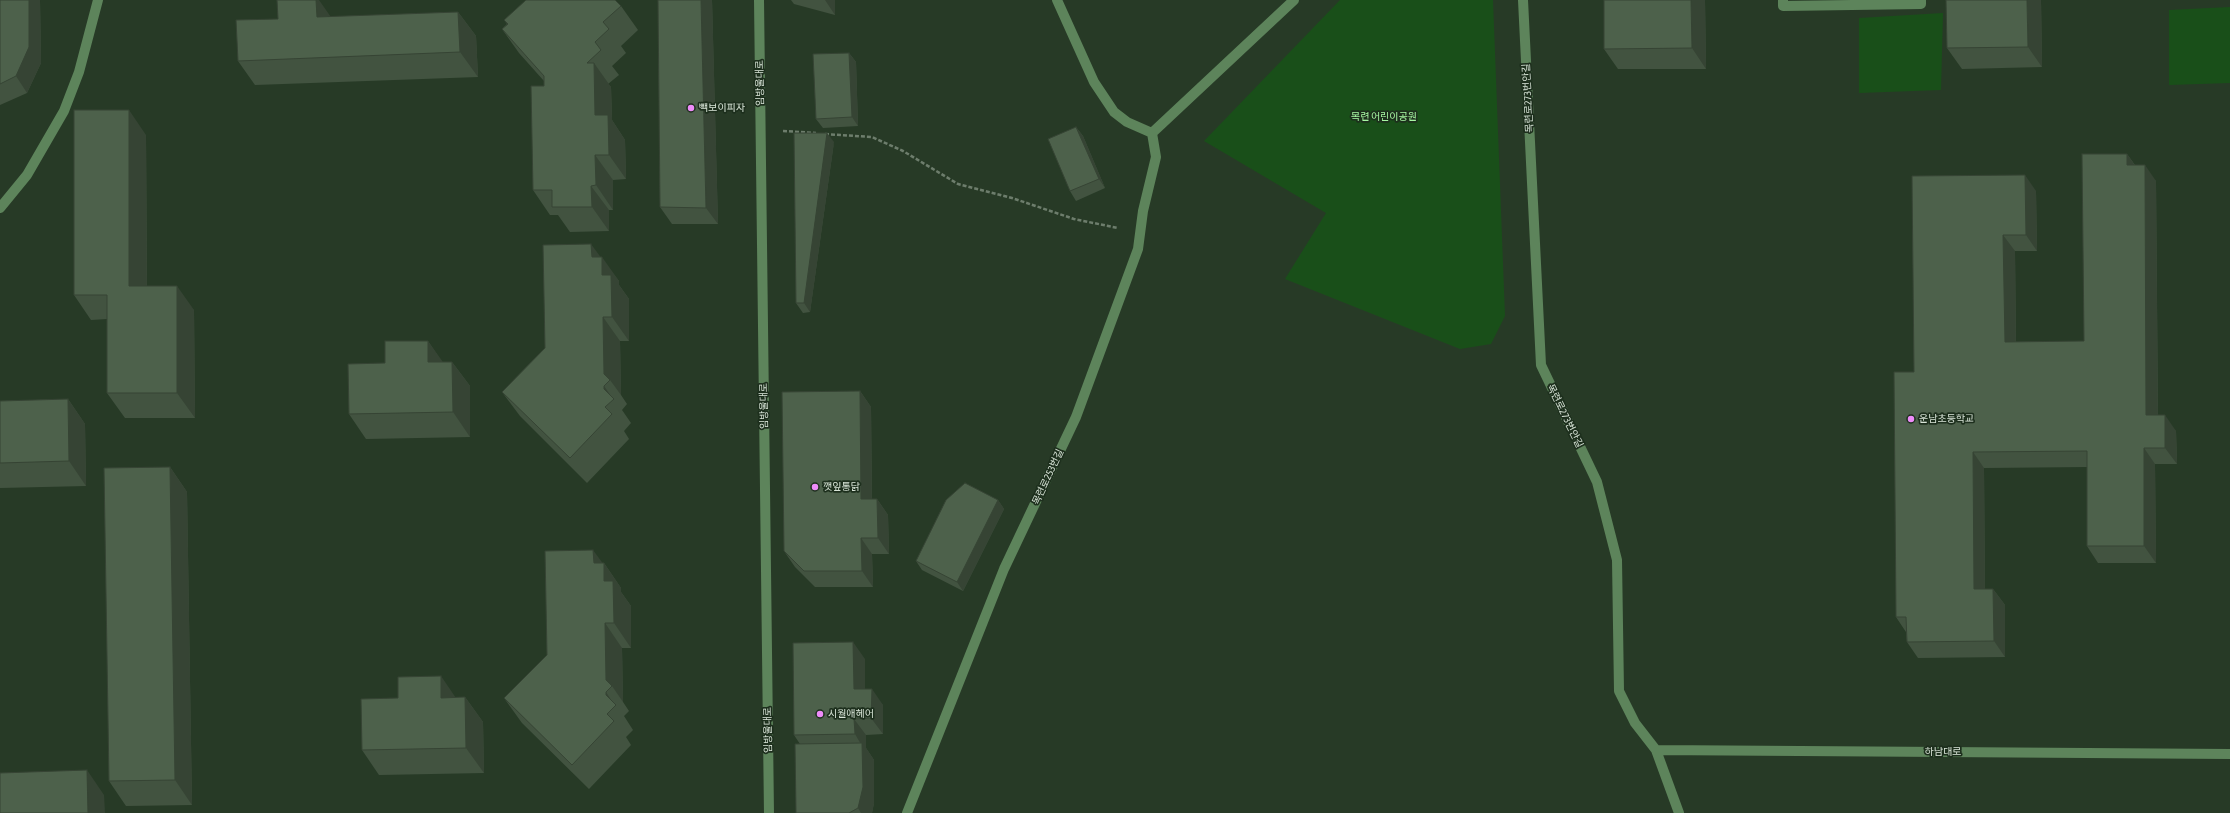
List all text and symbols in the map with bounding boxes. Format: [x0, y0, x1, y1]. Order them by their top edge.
street label: 임방울대로 [754, 60, 766, 106]
street label: 목련로273번안길 [1520, 63, 1536, 133]
place label: 빽보이피자 [699, 102, 745, 114]
marker: 빽보이피자 [686, 103, 696, 113]
park label: 목련 어린이공원 [1351, 111, 1417, 123]
street label: 목련로273번안길 [1544, 382, 1586, 450]
street label: 임방울대로 [758, 383, 770, 429]
place label: 운남초등학교 [1919, 413, 1974, 425]
marker: 운남초등학교 [1906, 414, 1916, 424]
street label: 목련로253번길 [1030, 447, 1066, 507]
place label: 깻잎통닭 [823, 481, 860, 493]
marker: 깻잎통닭 [810, 482, 820, 492]
street label: 임방울대로 [762, 707, 774, 753]
place label: 시월애헤어 [828, 708, 874, 720]
marker: 시월애헤어 [815, 709, 825, 719]
street label: 하남대로 [1925, 746, 1961, 758]

